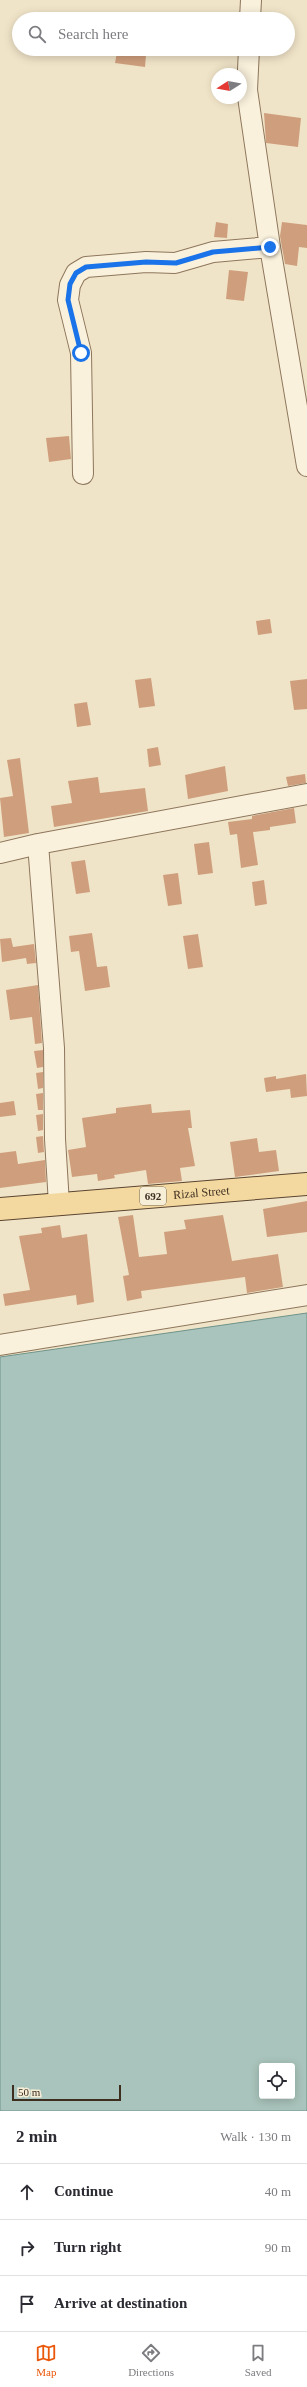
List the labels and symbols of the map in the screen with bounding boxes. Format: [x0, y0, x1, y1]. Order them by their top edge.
north arrow [211, 68, 247, 104]
route end [261, 238, 279, 256]
route start [72, 344, 90, 362]
street label: Rizal Street [173, 1183, 231, 1202]
road number: 692 [140, 1187, 166, 1205]
scale bar [12, 2083, 121, 2102]

